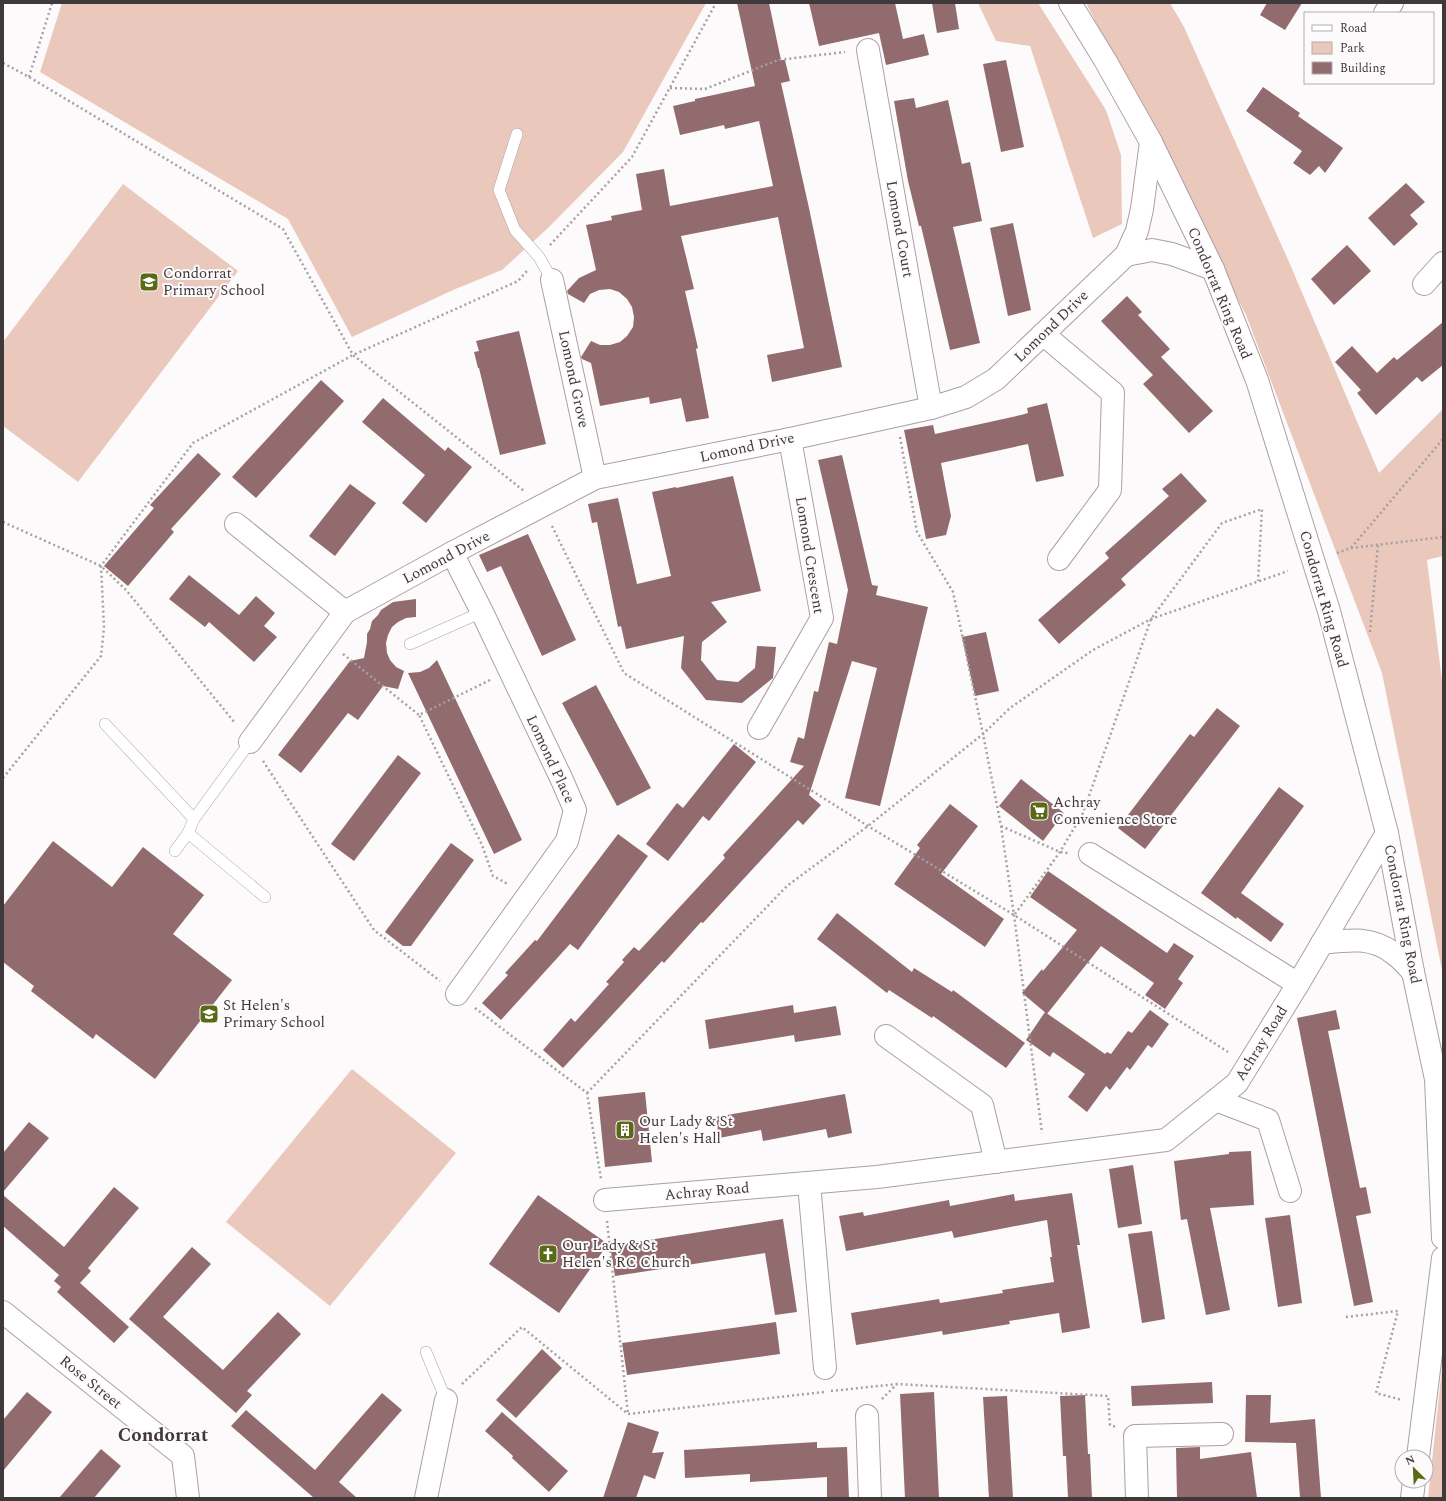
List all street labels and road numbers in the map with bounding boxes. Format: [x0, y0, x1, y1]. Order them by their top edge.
street label: Lomond Court [880, 179, 919, 279]
street label: Condorrat Ring Road [1181, 223, 1258, 363]
street label: Lomond Drive [1009, 285, 1094, 368]
street label: Lomond Grove [552, 328, 595, 430]
street label: Lomond Drive [698, 426, 797, 469]
street label: Lomond Crescent [789, 495, 830, 615]
street label: Lomond Drive [398, 525, 494, 590]
street label: Condorrat Ring Road [1293, 528, 1354, 670]
street label: Lomond Place [520, 711, 581, 807]
street label: Condorrat Ring Road [1378, 842, 1427, 986]
street label: Achray Road [1229, 1001, 1294, 1085]
street label: Achray Road [664, 1176, 750, 1207]
street label: Rose Street [54, 1350, 127, 1415]

